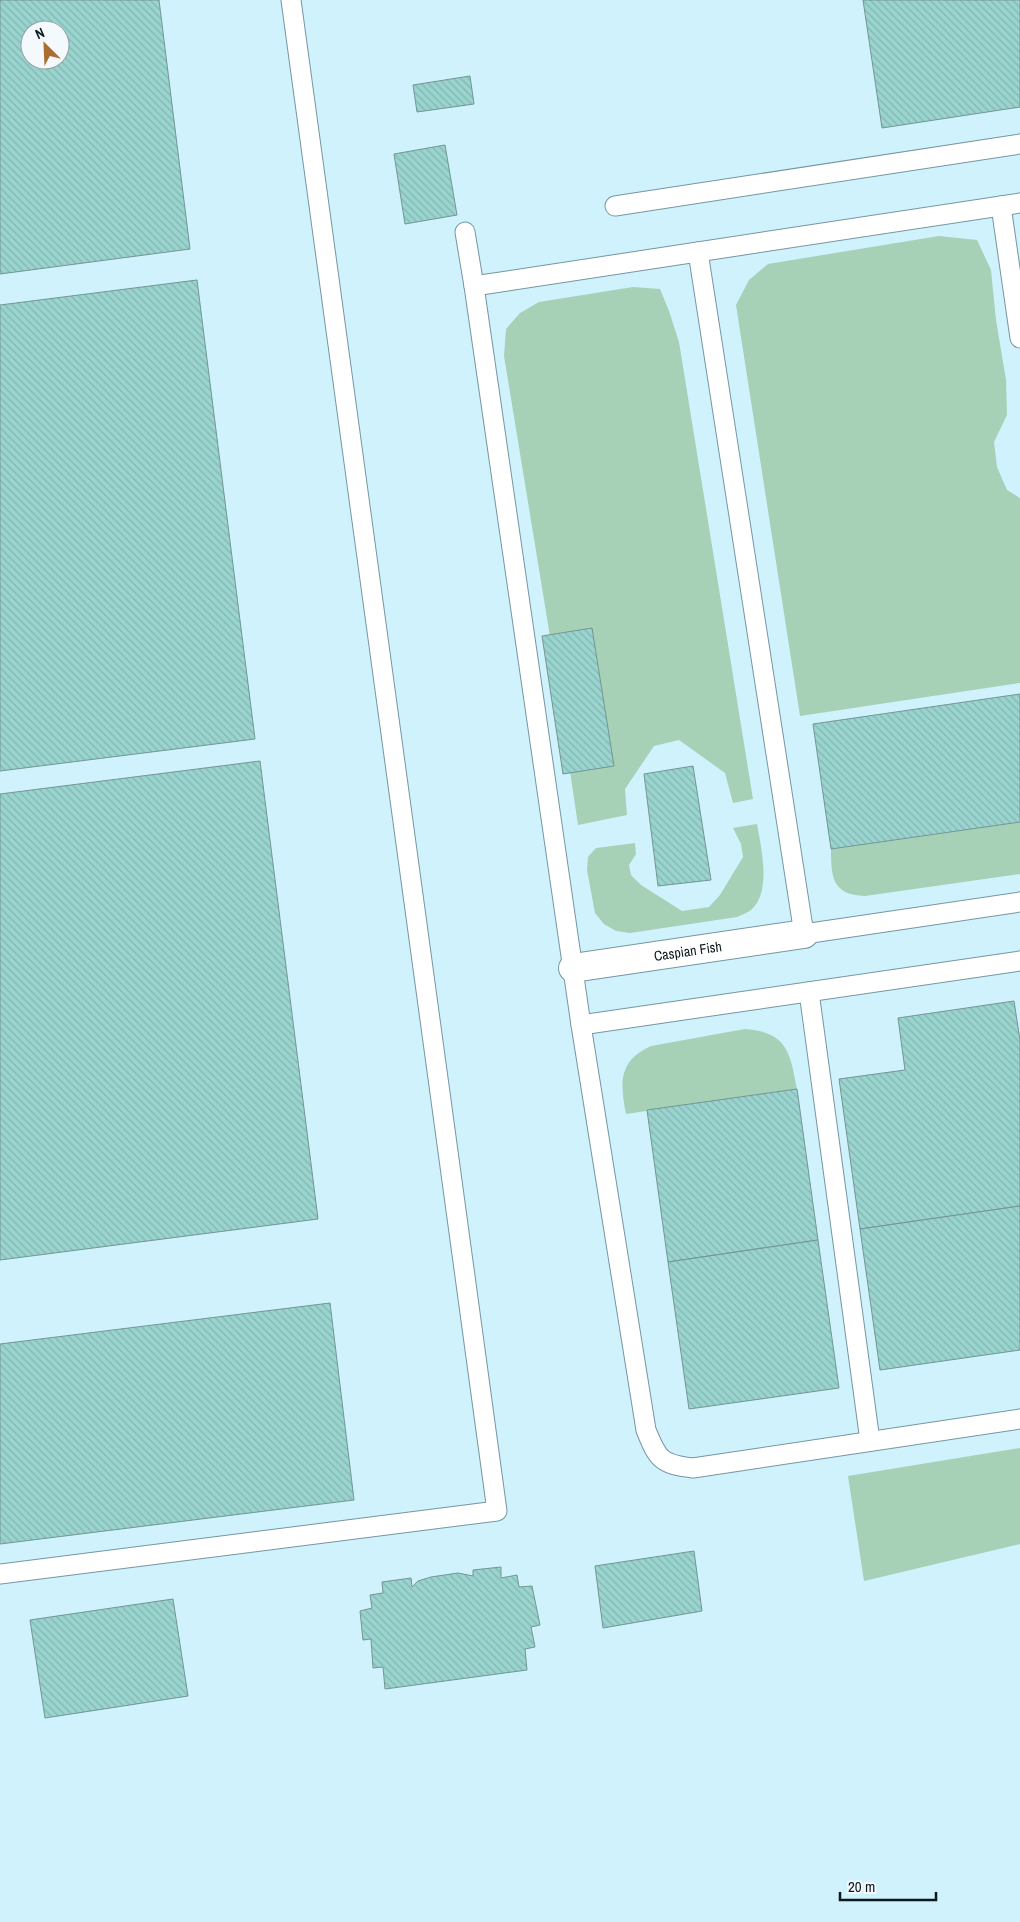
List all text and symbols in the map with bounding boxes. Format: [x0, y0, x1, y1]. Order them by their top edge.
north arrow [20, 20, 70, 70]
text: N [32, 23, 47, 43]
street label: Caspian Fish [653, 937, 723, 965]
scale bar [840, 1870, 936, 1902]
text: 20 m [848, 1876, 875, 1897]

